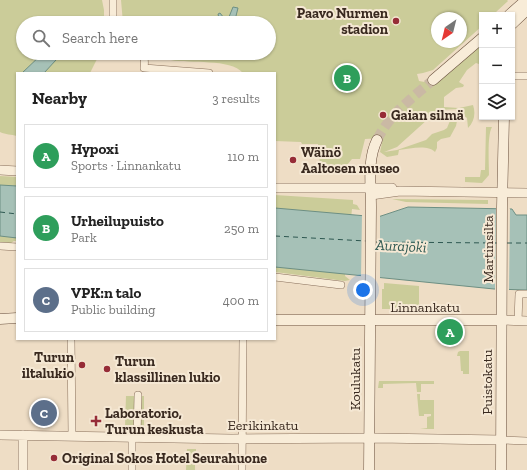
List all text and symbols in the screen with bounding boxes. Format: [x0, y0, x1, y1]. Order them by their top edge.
place label: Paavo Nurmen stadion [297, 5, 389, 38]
north arrow [431, 12, 467, 48]
map controls [479, 12, 515, 120]
button: + [479, 12, 515, 48]
search box [16, 16, 276, 60]
marker: Paavo Nurmen stadion [391, 16, 401, 26]
icon: search [30, 27, 52, 49]
text: Search here [62, 29, 138, 47]
button: − [479, 48, 515, 84]
pin: B [334, 63, 360, 93]
button: layers [479, 84, 515, 120]
text: Nearby [32, 88, 87, 108]
text: 3 results [212, 91, 260, 106]
place label: Gaian silmä [391, 107, 464, 124]
marker: Gaian silmä [378, 110, 388, 120]
text: Hypoxi [71, 140, 119, 158]
place label: Wäinö Aaltosen museo [301, 144, 400, 177]
text: A [42, 149, 50, 164]
text: 110 m [227, 149, 259, 164]
marker: Wäinö Aaltosen museo [288, 155, 298, 165]
text: Sports · Linnankatu [71, 158, 181, 173]
text: Urheilupuisto [71, 212, 164, 230]
street label: Martinsilta [480, 215, 497, 283]
text: B [42, 221, 50, 236]
text: 250 m [224, 221, 259, 236]
text: Park [71, 230, 97, 245]
water label: Aurajoki [374, 236, 427, 256]
your location [353, 280, 373, 300]
text: VPK:n talo [71, 284, 141, 302]
text: C [42, 293, 50, 308]
text: 400 m [223, 293, 259, 308]
street label: Linnankatu [390, 299, 460, 316]
text: Public building [71, 302, 155, 317]
pin: A [437, 317, 463, 347]
street label: Koulukatu [347, 348, 364, 410]
place label: Turun iltalukio [22, 349, 75, 382]
street label: Puistokatu [479, 349, 496, 415]
place label: Turun klassillinen lukio [115, 353, 221, 386]
marker: Turun iltalukio [77, 360, 87, 370]
marker: Turun klassillinen lukio [102, 364, 112, 374]
pin: C [31, 398, 57, 428]
place label: Laboratorio, Turun keskusta [105, 405, 203, 438]
marker: Laboratorio, Turun keskusta [90, 415, 102, 427]
street label: Eerikinkatu [228, 417, 299, 434]
place label: Original Sokos Hotel Seurahuone [62, 450, 267, 467]
marker: Original Sokos Hotel Seurahuone [49, 453, 59, 463]

